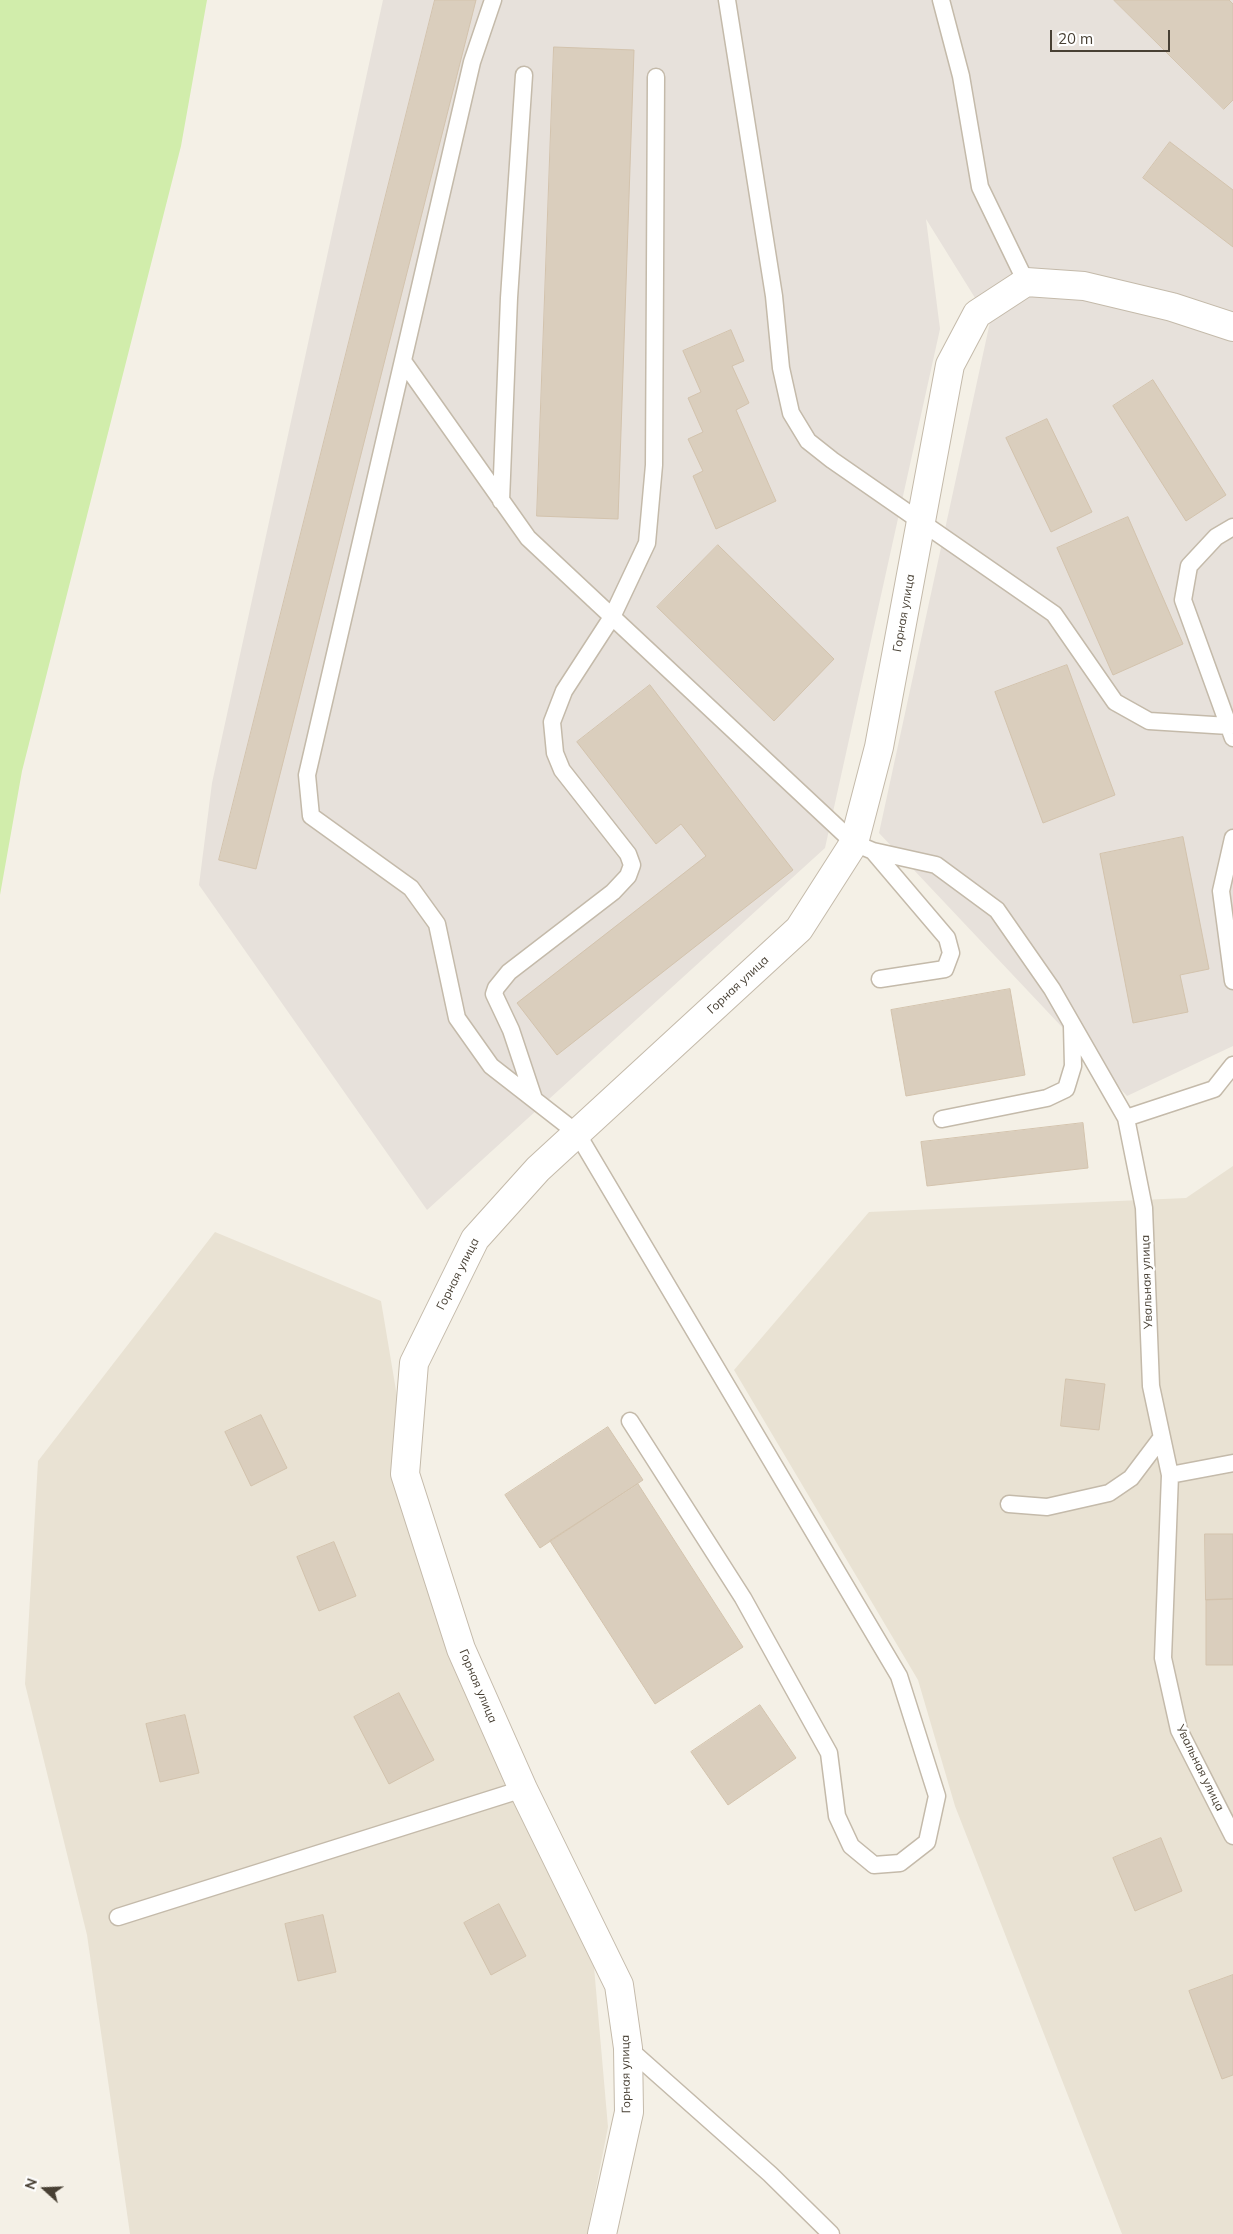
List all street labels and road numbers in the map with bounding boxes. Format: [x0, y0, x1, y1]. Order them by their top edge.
street label: Горная улица [890, 573, 918, 653]
street label: Горная улица [704, 953, 772, 1017]
street label: Увальная улица [1138, 1235, 1156, 1329]
street label: Горная улица [434, 1236, 482, 1312]
street label: Горная улица [456, 1647, 500, 1725]
street label: Увальная улица [1173, 1723, 1227, 1813]
street label: Горная улица [618, 2035, 634, 2113]

